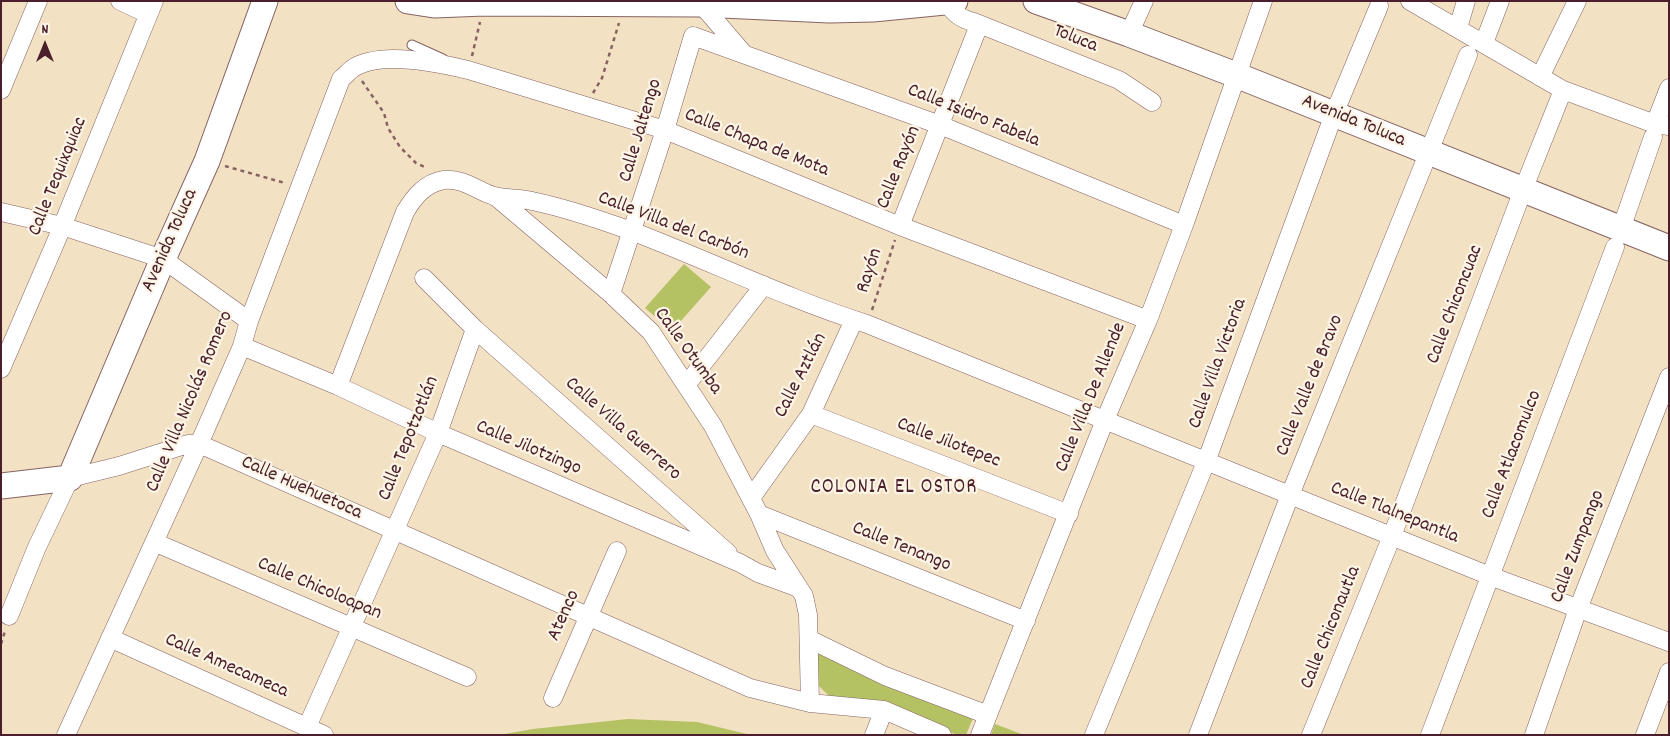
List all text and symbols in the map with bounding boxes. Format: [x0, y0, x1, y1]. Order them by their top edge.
north arrow [20, 20, 70, 70]
text: N [42, 20, 48, 40]
street label: Toluca [1049, 20, 1101, 60]
street label: Calle Jaltengo [615, 76, 669, 186]
street label: Calle Isidro Fabela [903, 80, 1043, 154]
street label: Avenida Toluca [1297, 90, 1409, 154]
street label: Calle Chapa de Mota [680, 104, 832, 184]
street label: Calle Tequixquiac [24, 114, 94, 240]
street label: Calle Rayón [872, 123, 928, 213]
street label: Avenida Toluca [138, 186, 204, 296]
street label: Calle Villa del Carbón [594, 187, 752, 267]
street label: Calle Chiconcuac [1422, 242, 1490, 368]
street label: Rayón [853, 246, 889, 296]
street label: Calle Villa Victoria [1184, 296, 1254, 432]
street label: Calle Otumba [647, 304, 727, 400]
street label: Calle Villa Nicolás Romero [142, 308, 240, 496]
street label: Calle Valle de Bravo [1272, 312, 1350, 460]
street label: Calle Villa De Allende [1051, 320, 1133, 476]
street label: Calle Aztlán [770, 330, 834, 422]
street label: Calle Tepotzotlán [374, 373, 446, 505]
street label: Calle Villa Guerrero [559, 373, 685, 487]
street label: Calle Atlacomulco [1477, 387, 1549, 523]
street label: Calle Jilotepec [893, 413, 1003, 475]
street label: Calle Jilotzingo [472, 416, 584, 482]
street label: Calle Huehuetoca [237, 452, 365, 526]
district label: COLONIA EL OSTOR [808, 476, 980, 502]
street label: Calle Tlalnepantla [1326, 477, 1462, 551]
street label: Calle Zumpango [1547, 487, 1611, 607]
street label: Calle Tenango [848, 517, 954, 579]
street label: Calle Chicoloapan [253, 553, 385, 627]
street label: Calle Chiconautla [1296, 563, 1368, 693]
street label: Atenco [543, 587, 587, 645]
street label: Calle Amecameca [160, 629, 292, 705]

